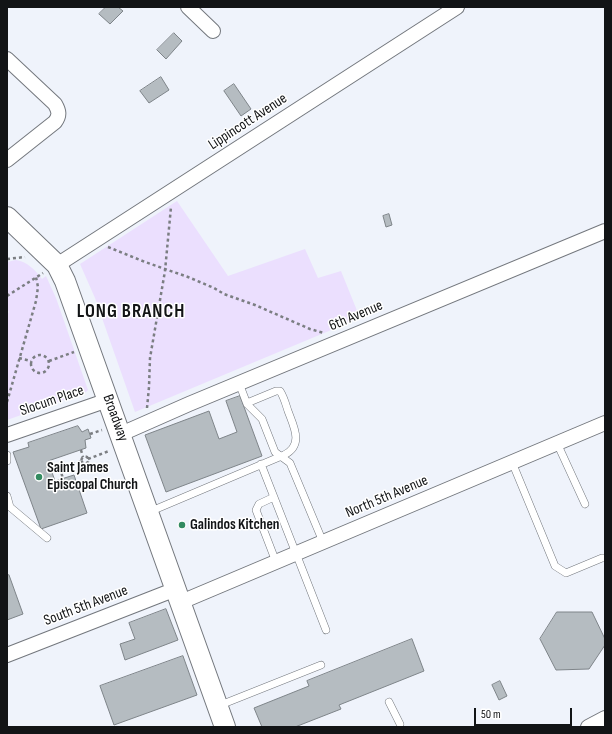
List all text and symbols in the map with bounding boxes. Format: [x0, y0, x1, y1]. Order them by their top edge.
street label: Lippincott Avenue [205, 90, 291, 154]
street label: 6th Avenue [326, 297, 386, 335]
district label: LONG BRANCH [77, 301, 185, 323]
street label: Slocum Place [18, 382, 86, 420]
street label: Broadway [98, 392, 132, 444]
place label: Saint James Episcopal Church [47, 459, 138, 494]
marker: Saint James Episcopal Church [34, 472, 44, 482]
street label: North 5th Avenue [343, 472, 431, 522]
place label: Galindos Kitchen [190, 516, 279, 534]
marker: Galindos Kitchen [177, 520, 187, 530]
street label: South 5th Avenue [42, 582, 130, 630]
scale bar [476, 700, 574, 726]
text: 50 m [481, 707, 501, 722]

